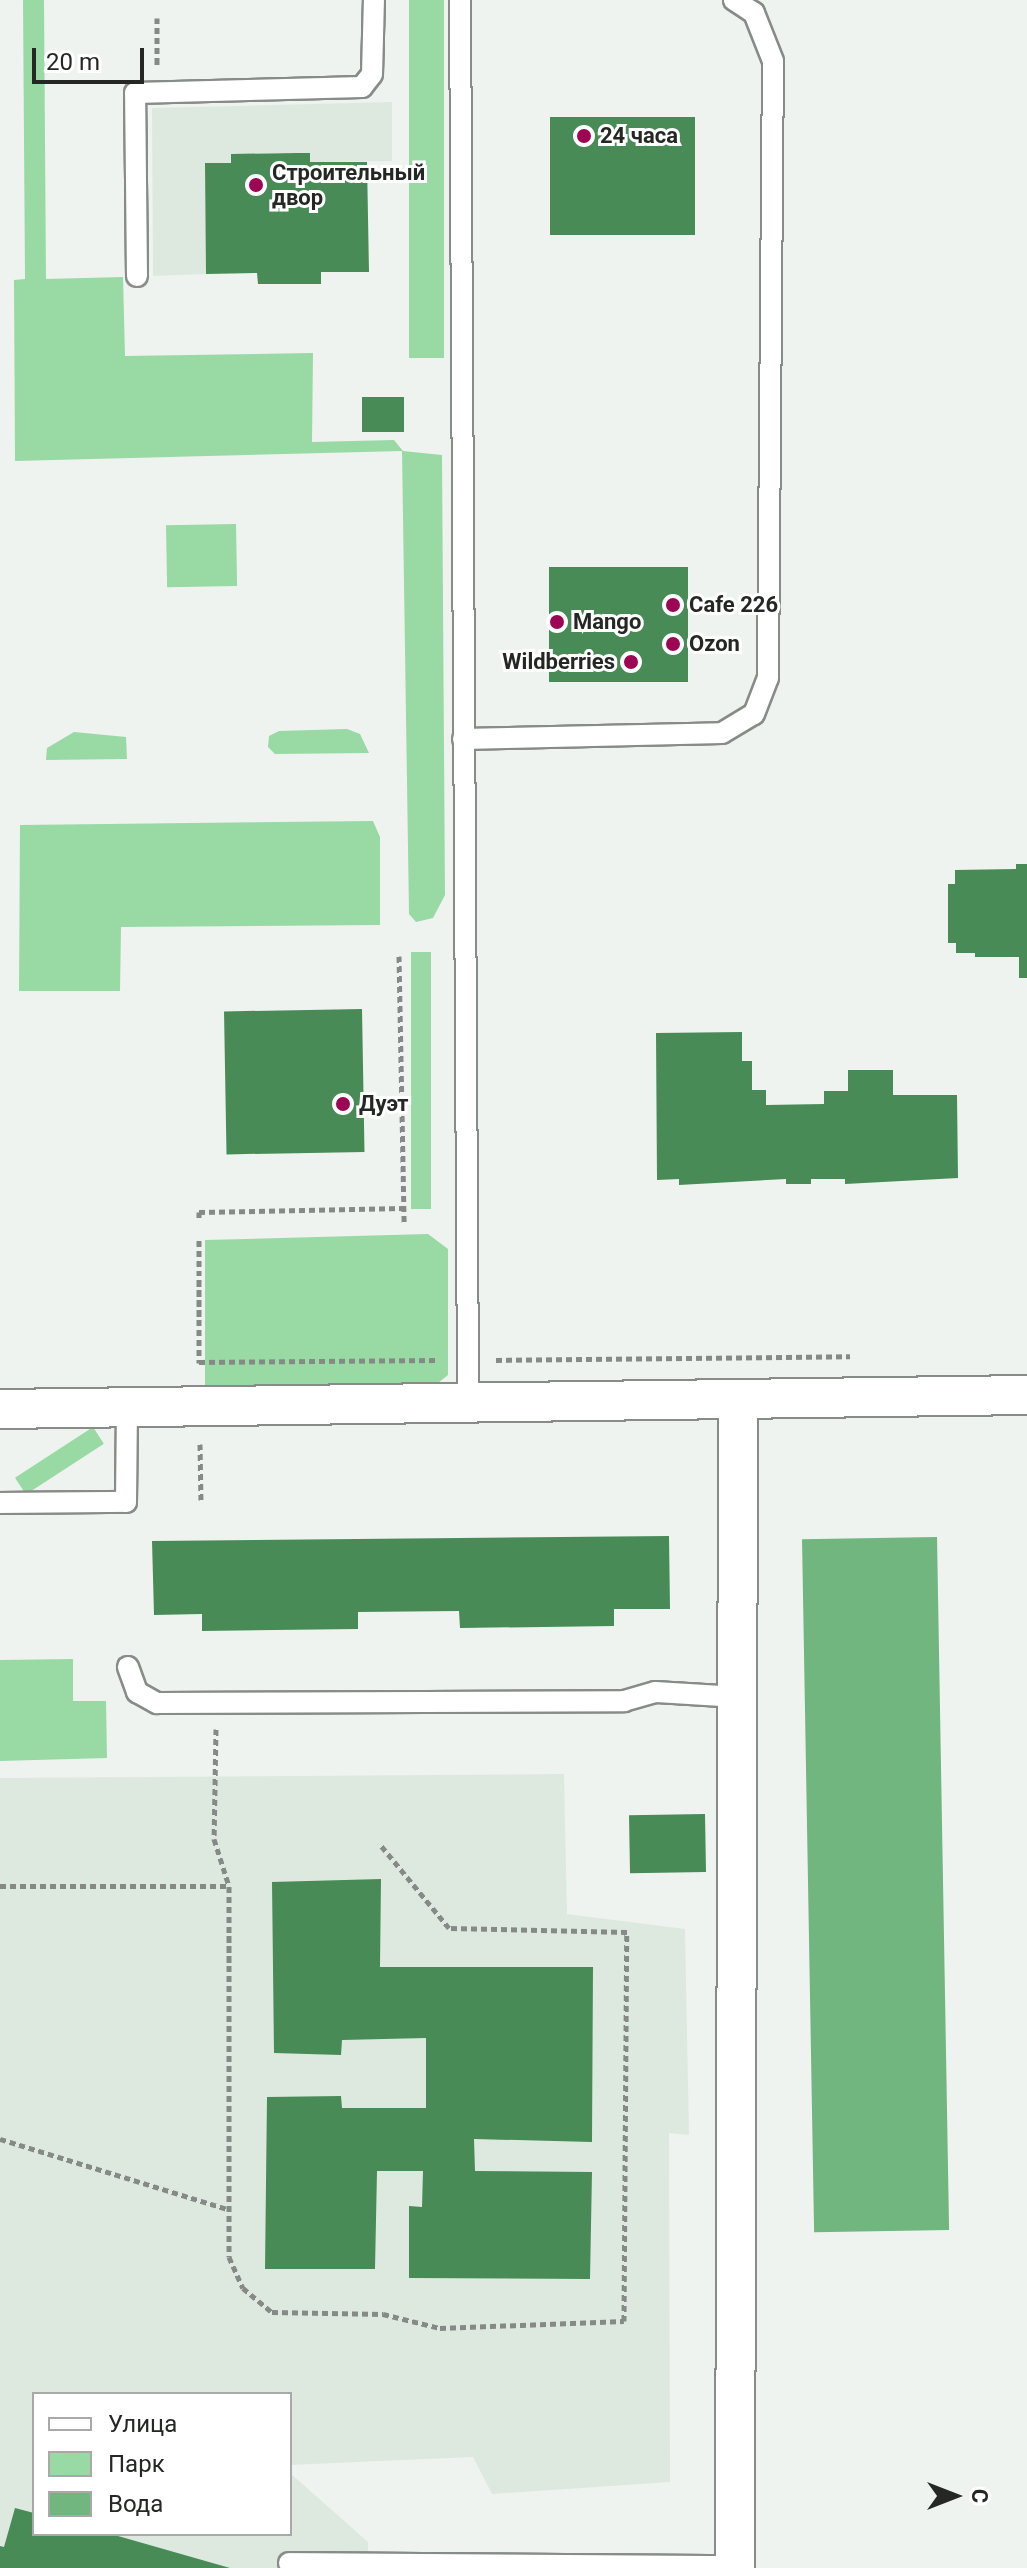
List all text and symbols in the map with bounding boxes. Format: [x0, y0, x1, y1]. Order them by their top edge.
scale bar [36, 32, 148, 82]
text: 20 m [46, 48, 100, 76]
place label: 24 часа [600, 123, 678, 149]
marker: 24 часа [575, 127, 593, 145]
place label: Строительный двор [272, 159, 425, 210]
marker: Строительный двор [247, 176, 265, 194]
place label: Cafe 226 [689, 592, 778, 618]
marker: Cafe 226 [664, 596, 682, 614]
place label: Mango [573, 609, 641, 635]
marker: Mango [548, 613, 566, 631]
place label: Ozon [689, 631, 740, 657]
marker: Ozon [664, 635, 682, 653]
place label: Wildberries [502, 649, 615, 675]
marker: Wildberries [622, 653, 640, 671]
place label: Дуэт [359, 1091, 409, 1117]
marker: Дуэт [334, 1095, 352, 1113]
legend [32, 2392, 292, 2536]
text: Улица [108, 2410, 177, 2438]
text: Парк [108, 2450, 165, 2478]
north arrow [915, 2456, 995, 2536]
text: С [967, 2489, 992, 2503]
text: Вода [108, 2490, 163, 2518]

